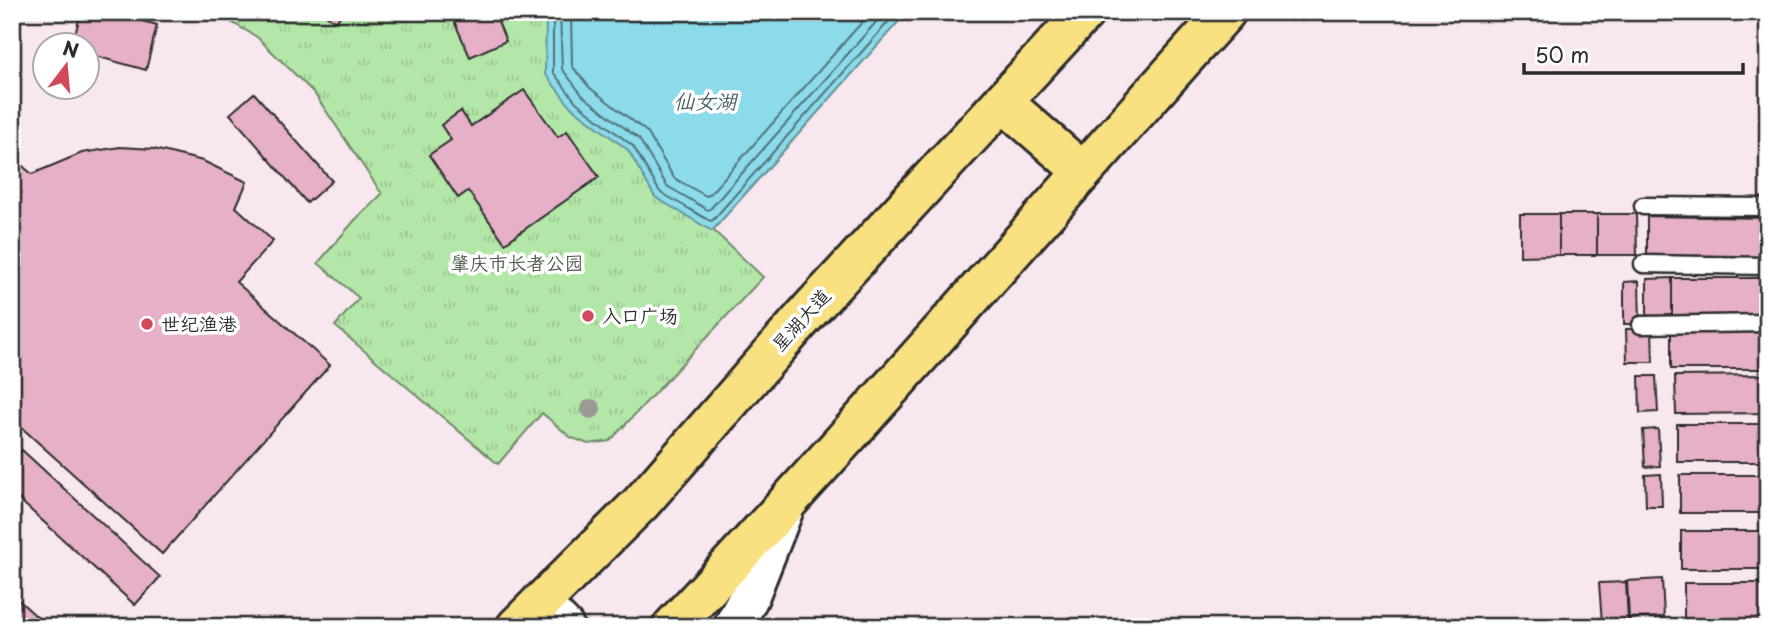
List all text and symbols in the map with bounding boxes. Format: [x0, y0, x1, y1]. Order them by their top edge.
north arrow [32, 32, 102, 102]
scale bar [1524, 32, 1743, 76]
text: N [60, 33, 82, 64]
text: 50 m [1535, 38, 1589, 70]
water label: 仙女湖 [674, 84, 738, 116]
park label: 肇庆市长者公园 [450, 248, 584, 276]
street label: 星湖大道 [764, 282, 836, 357]
place label: 入口广场 [602, 301, 678, 329]
marker: 入口广场 [580, 308, 596, 324]
place label: 世纪渔港 [161, 309, 237, 337]
marker: 世纪渔港 [139, 316, 155, 332]

